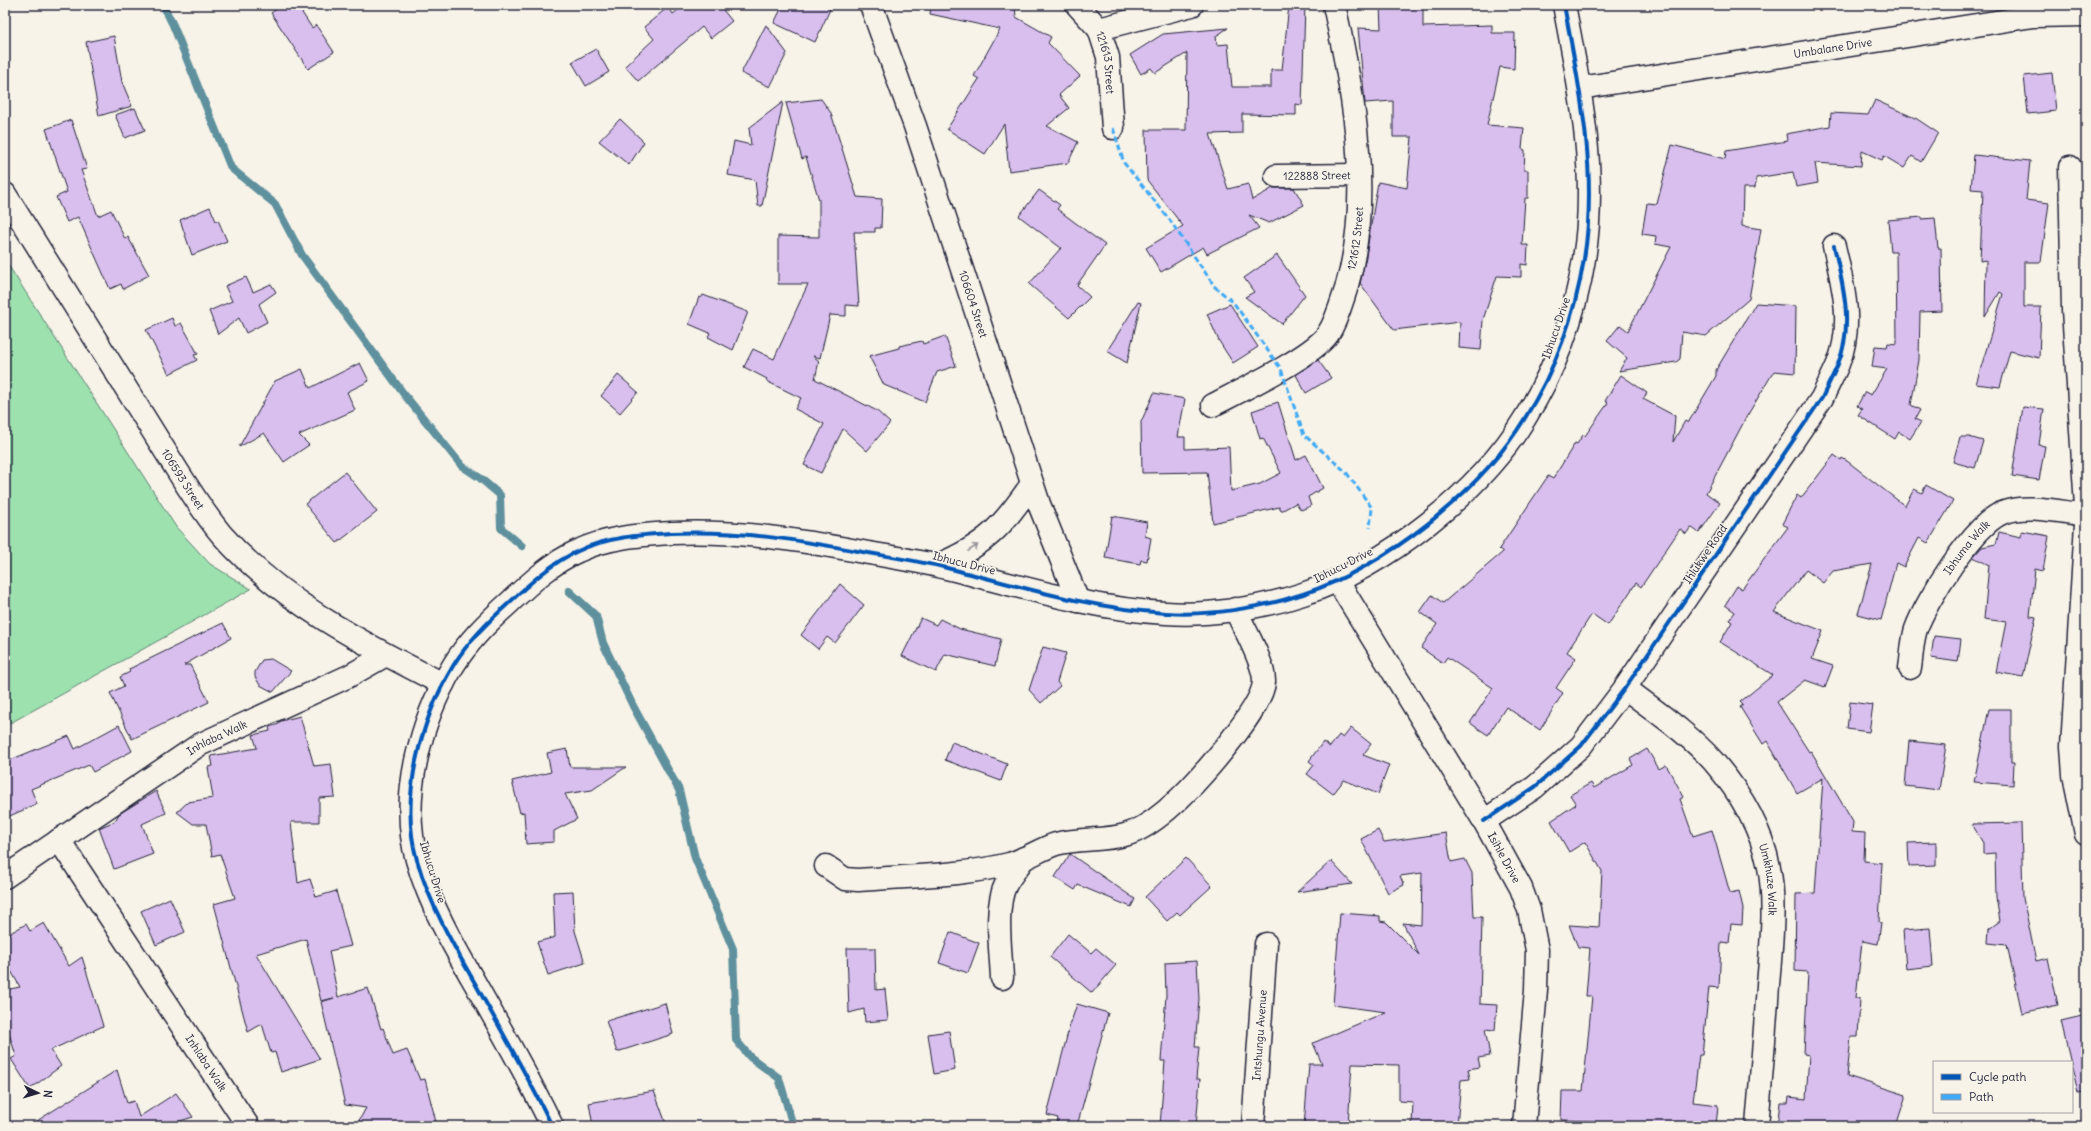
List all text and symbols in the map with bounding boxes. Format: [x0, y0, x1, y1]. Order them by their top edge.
street label: 121613 Street [1093, 29, 1118, 95]
street label: Umbalane Drive [1793, 35, 1873, 61]
street label: 122888 Street [1283, 168, 1351, 183]
street label: 121612 Street [1344, 206, 1366, 271]
street label: 106604 Street [956, 268, 991, 340]
street label: Ibhucu Drive [1539, 295, 1573, 361]
street label: 106593 Street [159, 446, 208, 512]
street label: Ibhuma Walk [1940, 517, 1993, 577]
street label: Ihlukwe Road [1680, 521, 1730, 586]
one-way arrow [967, 544, 978, 552]
street label: Ibhucu Drive [1311, 544, 1375, 586]
street label: Ibhucu Drive [931, 548, 997, 578]
street label: Inhlaba Walk [184, 717, 249, 758]
street label: Isihle Drive [1485, 830, 1524, 885]
street label: Ibhucu Drive [417, 839, 449, 905]
street label: Umkhuze Walk [1756, 842, 1780, 916]
street label: Intshungu Avenue [1249, 989, 1270, 1081]
street label: Inhlaba Walk [182, 1032, 230, 1094]
legend [1933, 1061, 2073, 1113]
text: Cycle path [1969, 1069, 2026, 1084]
north arrow [18, 1073, 58, 1113]
text: N [41, 1089, 55, 1098]
text: Path [1969, 1089, 1994, 1104]

